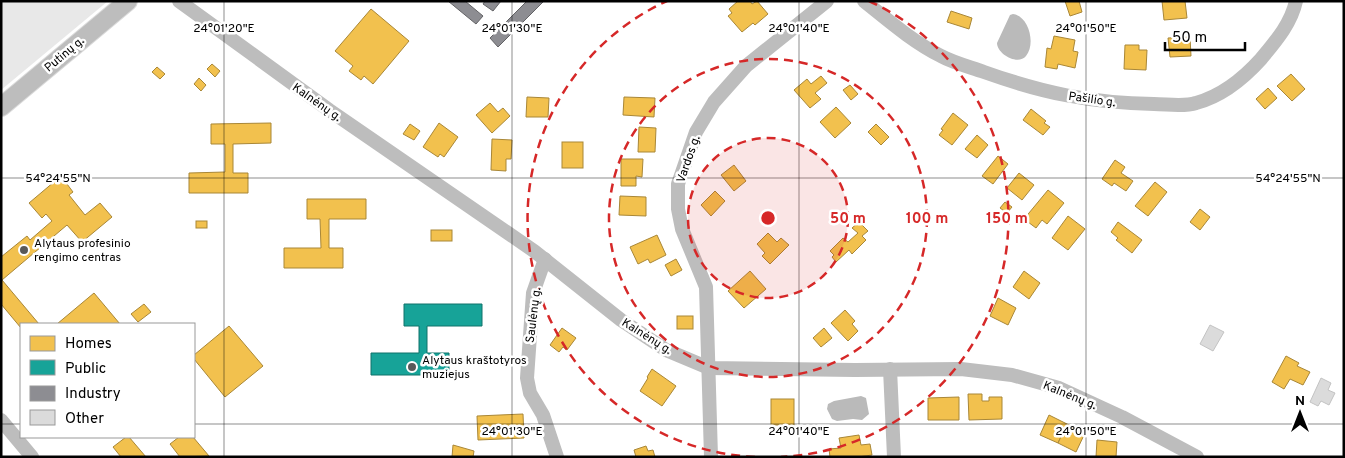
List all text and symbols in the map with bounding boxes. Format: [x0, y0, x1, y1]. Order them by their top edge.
scale bar [1165, 20, 1245, 52]
text: 24°01'20"E [193, 21, 255, 37]
text: 24°01'30"E [481, 21, 543, 37]
text: 24°01'40"E [768, 21, 830, 37]
text: 24°01'50"E [1055, 21, 1117, 37]
text: 50 m [1172, 29, 1207, 48]
street label: Putinų g. [41, 33, 88, 76]
street label: Kalnėnų g. [289, 80, 344, 126]
street label: Pašilio g. [1067, 89, 1117, 111]
street label: Vardos g. [673, 133, 705, 185]
text: 54°24'55"N [25, 171, 91, 187]
text: 54°24'55"N [1255, 171, 1321, 187]
centre of rings [759, 209, 777, 227]
text: 50 m [830, 210, 866, 229]
text: 100 m [906, 210, 948, 229]
text: 150 m [986, 210, 1028, 229]
place label: Alytaus profesinio rengimo centras [34, 236, 131, 266]
marker: Alytaus profesinio rengimo centras [18, 244, 30, 256]
street label: Saulėnų g. [523, 286, 545, 344]
street label: Kalnėnų g. [618, 315, 675, 359]
legend [20, 323, 195, 438]
text: Homes [65, 335, 112, 354]
place label: Alytaus kraštotyros muziejus [422, 353, 527, 383]
text: Public [65, 360, 106, 379]
marker: Alytaus kraštotyros muziejus [406, 361, 418, 373]
street label: Kalnėnų g. [1040, 378, 1099, 414]
text: Industry [65, 385, 121, 404]
north arrow [1275, 388, 1325, 438]
text: N [1295, 393, 1305, 410]
text: Other [65, 410, 104, 429]
text: 24°01'30"E [481, 424, 543, 440]
text: 24°01'40"E [768, 424, 830, 440]
text: 24°01'50"E [1055, 424, 1117, 440]

